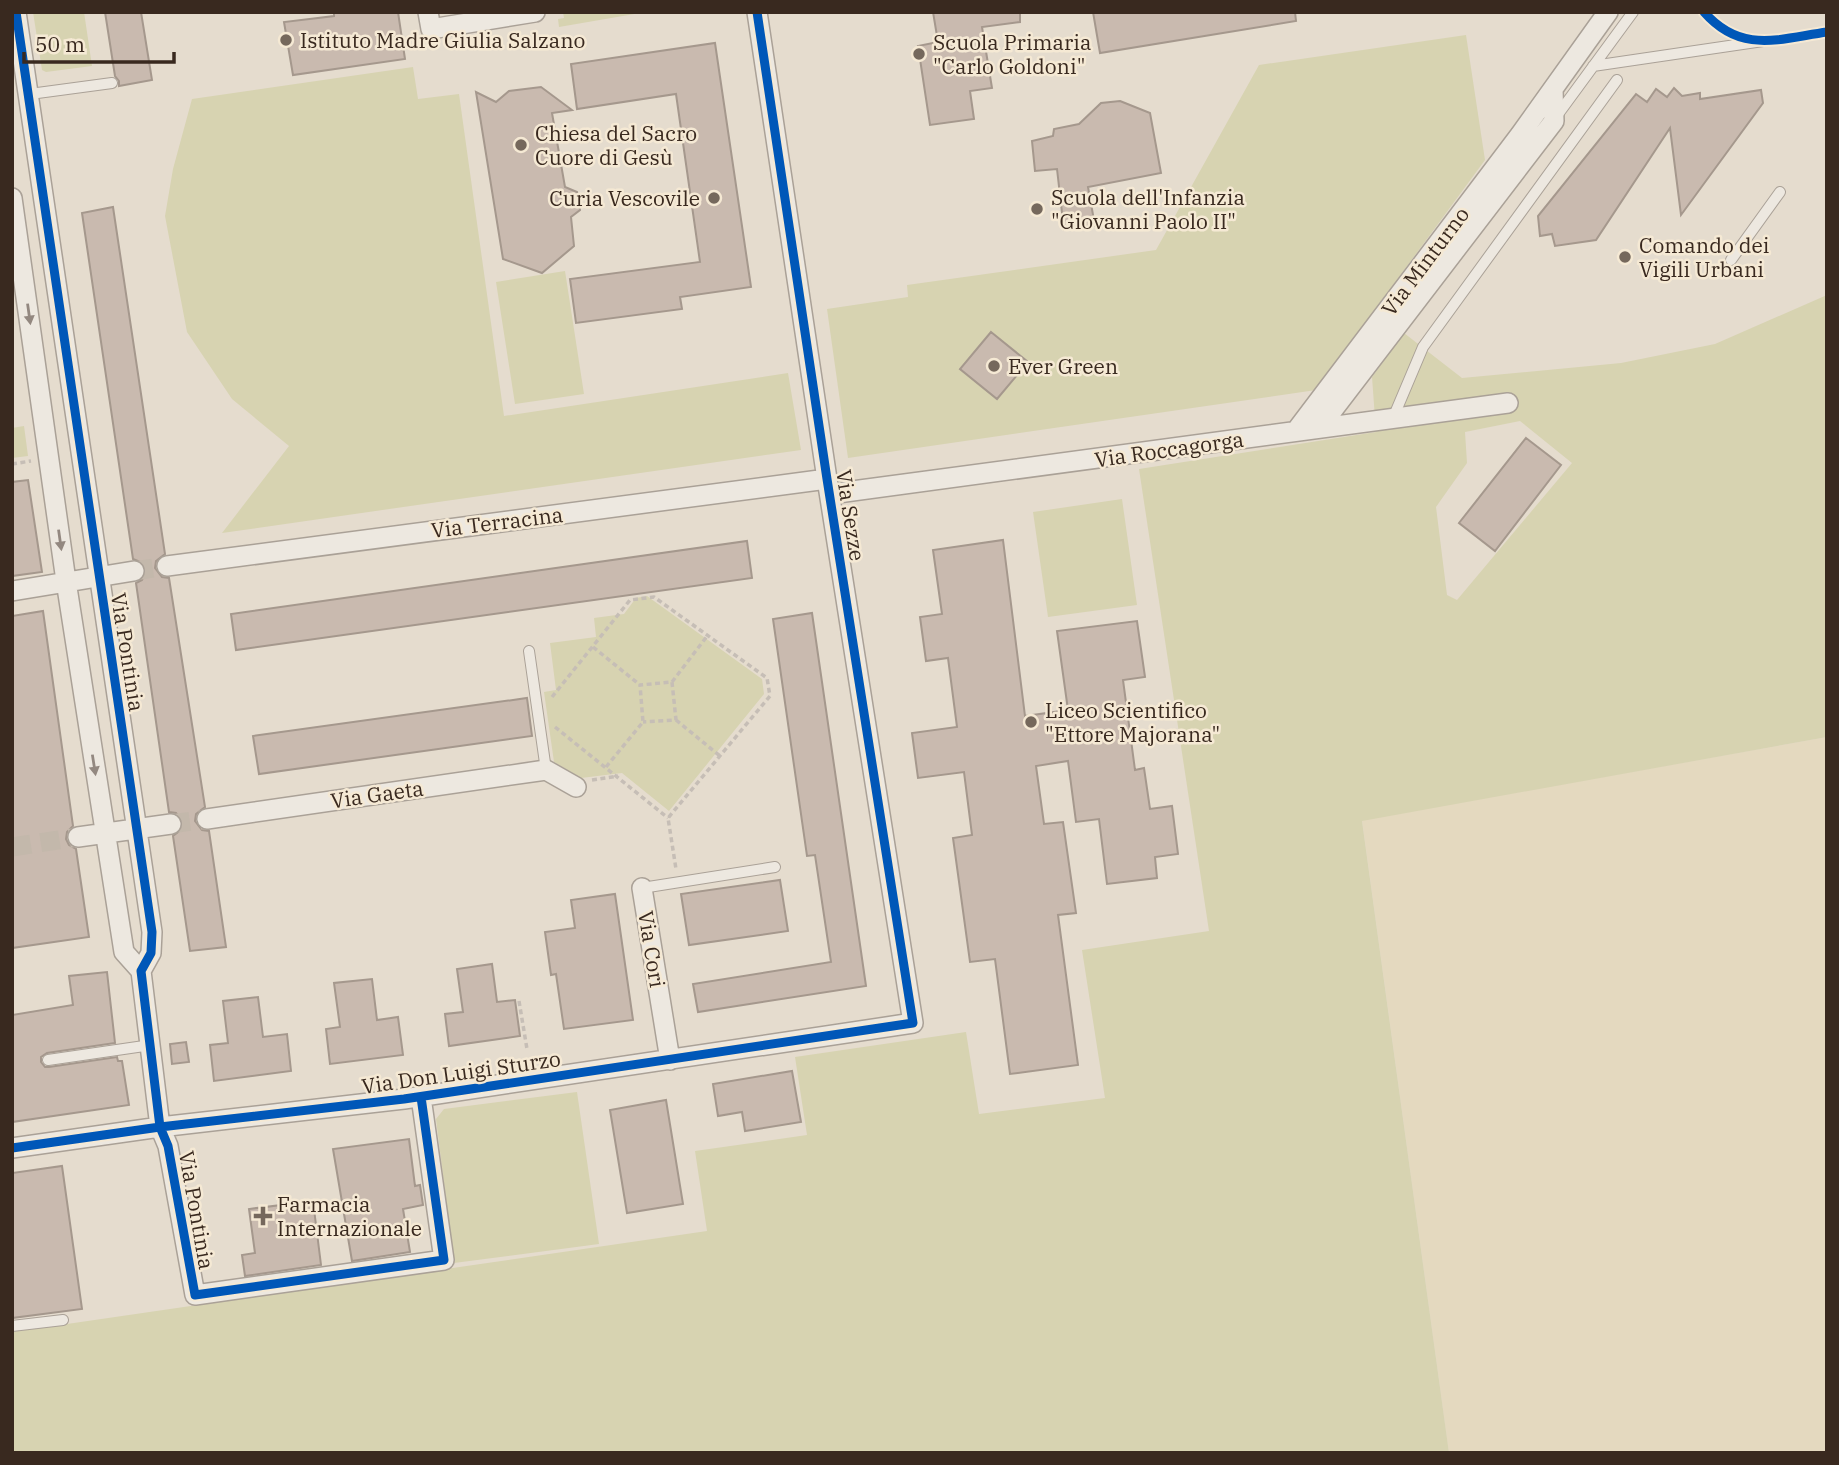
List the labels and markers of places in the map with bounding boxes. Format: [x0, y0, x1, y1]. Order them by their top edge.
place label: Istituto Madre Giulia Salzano [300, 26, 585, 54]
place label: Scuola Primaria "Carlo Goldoni" [933, 28, 1091, 80]
marker: Istituto Madre Giulia Salzano [278, 32, 294, 48]
marker: Scuola Primaria "Carlo Goldoni" [911, 46, 927, 62]
place label: Chiesa del Sacro Cuore di Gesù [535, 119, 697, 171]
marker: Chiesa del Sacro Cuore di Gesù [513, 137, 529, 153]
place label: Scuola dell'Infanzia "Giovanni Paolo II" [1051, 183, 1245, 235]
place label: Curia Vescovile [549, 184, 700, 212]
marker: Curia Vescovile [706, 190, 722, 206]
marker: Scuola dell'Infanzia "Giovanni Paolo II" [1029, 201, 1045, 217]
place label: Comando dei Vigili Urbani [1639, 231, 1769, 283]
marker: Comando dei Vigili Urbani [1617, 249, 1633, 265]
place label: Ever Green [1008, 352, 1118, 380]
marker: Ever Green [986, 358, 1002, 374]
place label: Liceo Scientifico "Ettore Majorana" [1045, 696, 1220, 748]
marker: Liceo Scientifico "Ettore Majorana" [1023, 714, 1039, 730]
place label: Farmacia Internazionale [277, 1190, 422, 1242]
marker: Farmacia Internazionale [255, 1208, 271, 1224]

